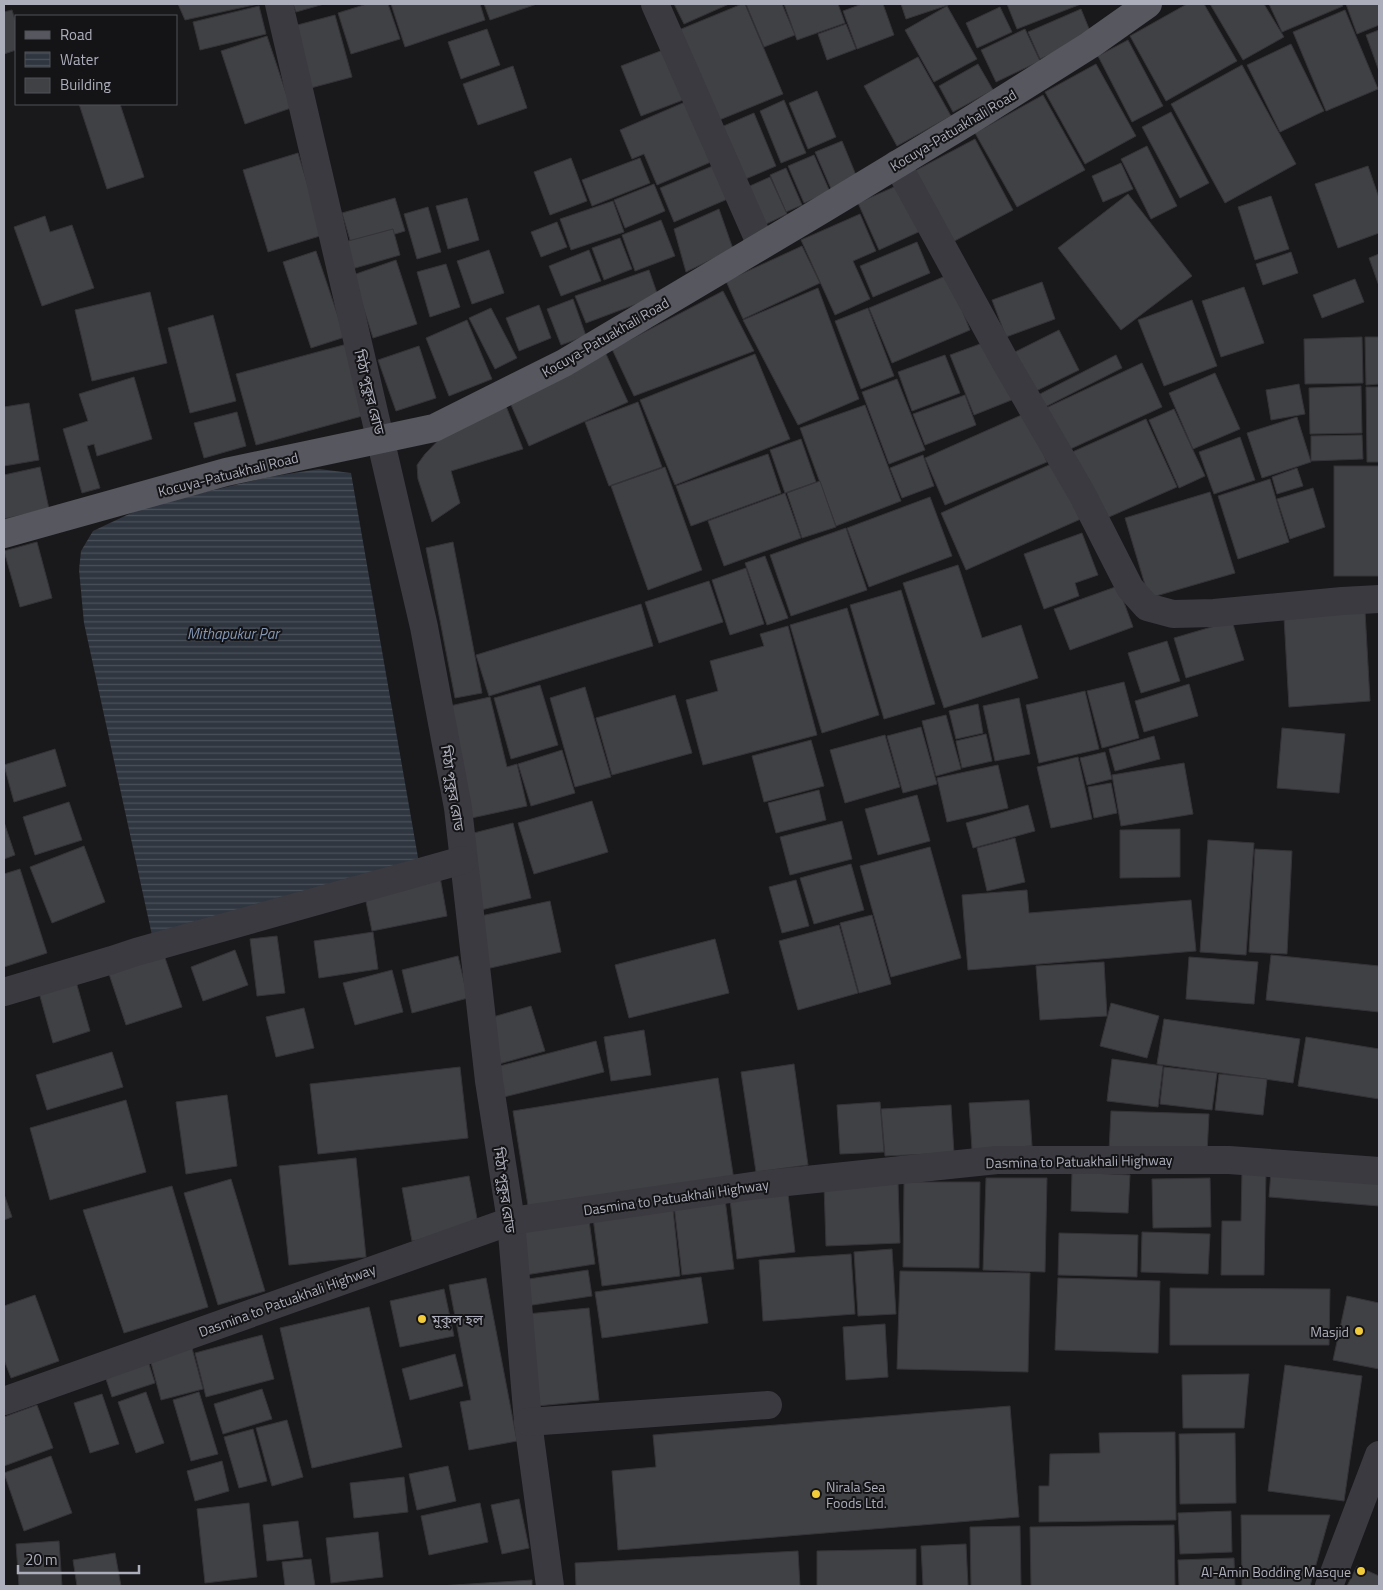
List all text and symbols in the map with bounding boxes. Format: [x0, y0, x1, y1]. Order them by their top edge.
legend [15, 15, 178, 105]
text: Road [60, 23, 92, 46]
text: Water [60, 48, 99, 71]
text: Building [60, 73, 111, 96]
street label: Kocuya-Patuakhali Road [886, 84, 1020, 176]
street label: Kocuya-Patuakhali Road [537, 292, 673, 382]
street label: মিঠা পুকুর রোড [349, 347, 391, 438]
street label: Kocuya-Patuakhali Road [156, 446, 300, 502]
water label: Mithapukur Par [187, 622, 281, 645]
street label: মিঠা পুকুর রোড [436, 743, 470, 833]
street label: মিঠা পুকুর রোড [488, 1145, 522, 1235]
street label: Dasmina to Patuakhali Highway [985, 1149, 1173, 1173]
street label: Dasmina to Patuakhali Highway [582, 1174, 770, 1220]
street label: Dasmina to Patuakhali Highway [196, 1258, 379, 1342]
place label: মুকুল হল [431, 1309, 484, 1330]
marker: মুকুল হল [416, 1313, 428, 1325]
place label: Masjid [1310, 1321, 1349, 1342]
marker: Masjid [1353, 1325, 1365, 1337]
place label: Nirala Sea Foods Ltd. [826, 1476, 887, 1513]
marker: Nirala Sea Foods Ltd. [810, 1488, 822, 1500]
scale bar [18, 1542, 139, 1574]
text: 20 m [25, 1548, 58, 1571]
place label: Al-Amin Bodding Masque [1201, 1561, 1351, 1582]
marker: Al-Amin Bodding Masque [1355, 1565, 1367, 1577]

